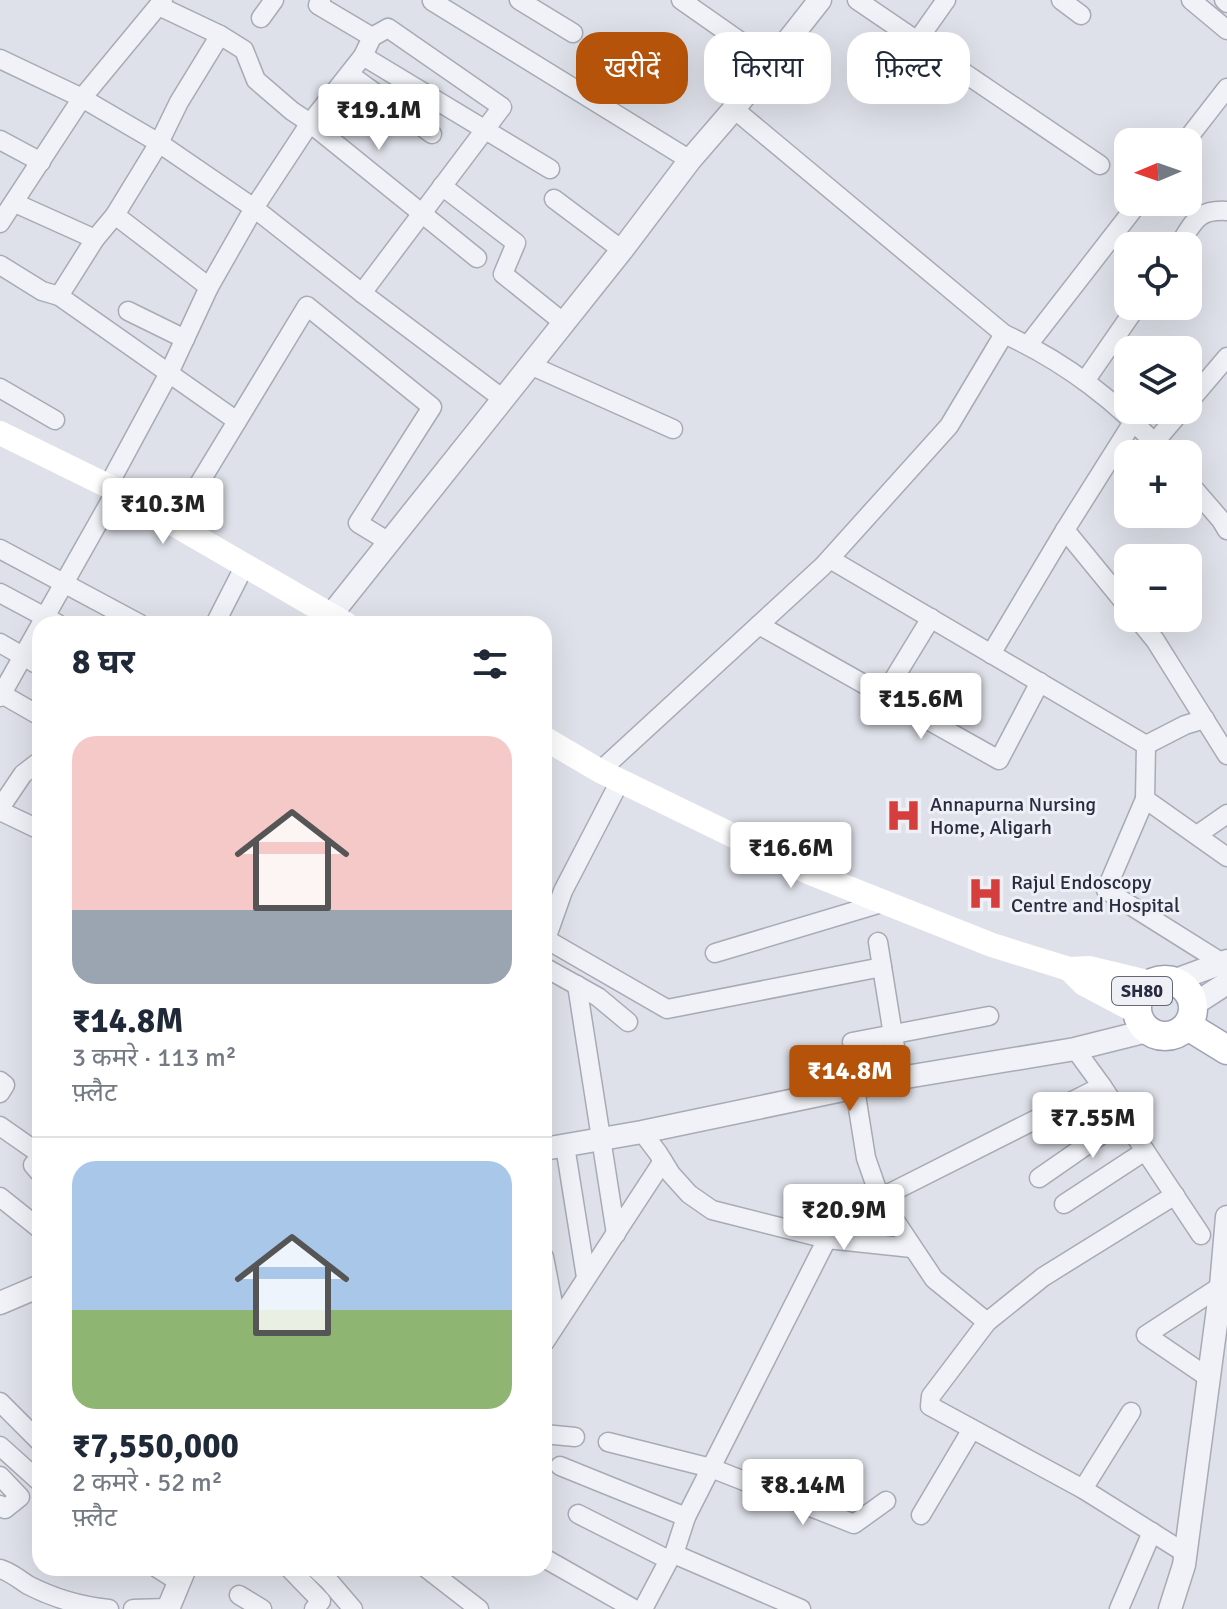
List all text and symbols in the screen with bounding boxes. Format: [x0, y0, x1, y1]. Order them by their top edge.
chip: खरीदें [576, 32, 688, 104]
chip: किराया [704, 32, 831, 104]
chip: फ़िल्टर [847, 32, 970, 104]
pin: ₹19.1M [314, 84, 444, 152]
text: ₹19.1M [336, 94, 422, 126]
north arrow [1114, 128, 1202, 216]
map controls [1114, 128, 1202, 632]
button: locate [1114, 232, 1202, 320]
button: layers [1114, 336, 1202, 424]
button: + [1114, 440, 1202, 528]
pin: ₹10.3M [98, 478, 228, 546]
text: ₹10.3M [120, 488, 206, 520]
button: − [1114, 544, 1202, 632]
text: 8 घर [72, 641, 135, 683]
icon: filters [468, 642, 512, 686]
pin: ₹15.6M [856, 673, 986, 741]
text: ₹15.6M [878, 683, 964, 715]
icon: home [220, 788, 364, 932]
place label: Annapurna Nursing Home, Aligarh [930, 792, 1096, 840]
hospital icon: Annapurna Nursing Home, Aligarh [885, 797, 923, 835]
pin: ₹16.6M [726, 822, 856, 890]
text: ₹16.6M [748, 832, 834, 864]
place label: Rajul Endoscopy Centre and Hospital [1011, 870, 1180, 918]
hospital icon: Rajul Endoscopy Centre and Hospital [966, 875, 1004, 913]
road number: SH80 [1112, 977, 1172, 1005]
text: ₹14.8M [72, 1000, 184, 1042]
text: 3 कमरे · 113 m² [72, 1042, 237, 1074]
pin: ₹14.8M [785, 1045, 915, 1113]
text: ₹14.8M [807, 1055, 893, 1087]
text: फ़्लैट [72, 1077, 117, 1109]
pin: ₹7.55M [1028, 1092, 1158, 1160]
text: ₹7.55M [1050, 1102, 1136, 1134]
pin: ₹20.9M [779, 1184, 909, 1252]
text: ₹20.9M [801, 1194, 887, 1226]
icon: home [220, 1213, 364, 1357]
text: ₹7,550,000 [72, 1425, 239, 1467]
pin: ₹8.14M [738, 1459, 868, 1527]
text: 2 कमरे · 52 m² [72, 1467, 223, 1499]
text: ₹8.14M [760, 1469, 846, 1501]
text: फ़्लैट [72, 1502, 117, 1534]

